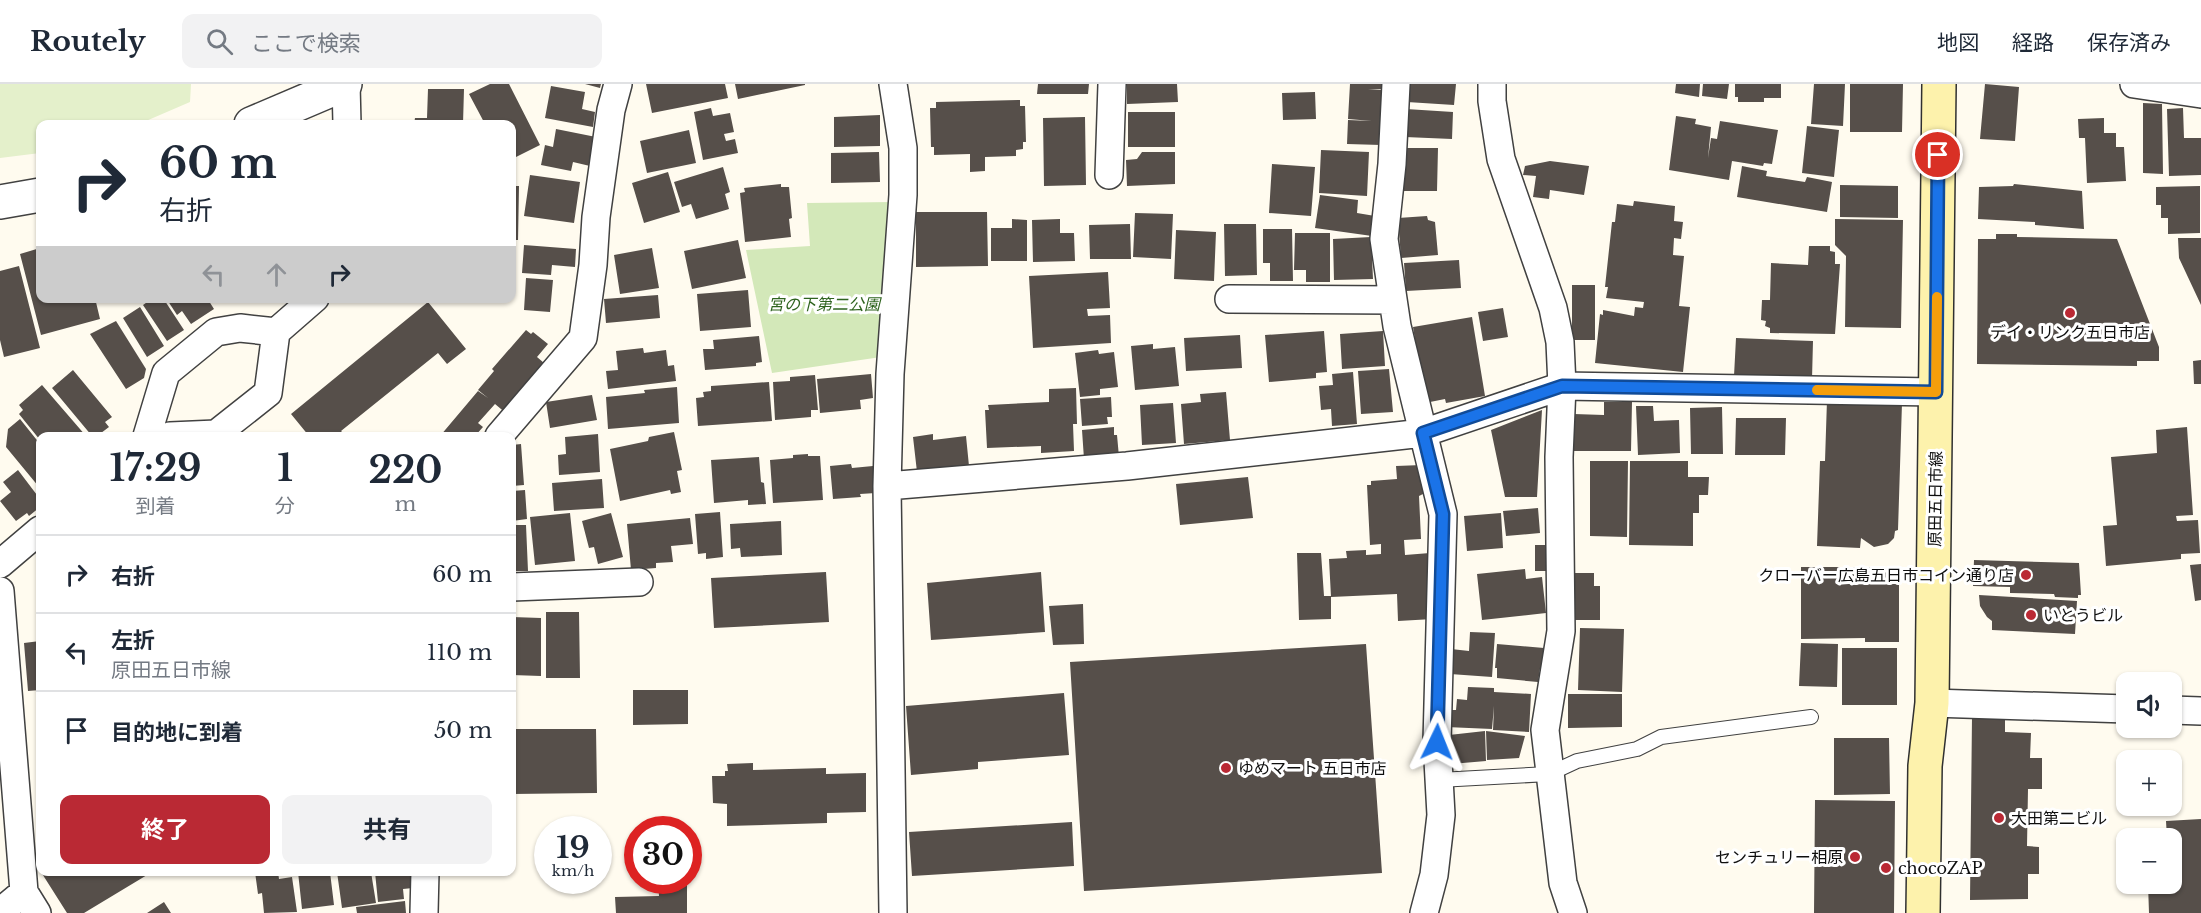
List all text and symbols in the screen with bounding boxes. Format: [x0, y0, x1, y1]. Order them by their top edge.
search box [182, 14, 602, 68]
text: Routely [30, 24, 146, 59]
icon: search [203, 25, 236, 58]
text: ここで検索 [251, 30, 361, 57]
text: 地図 [1937, 30, 1979, 56]
text: 経路 [2012, 30, 2054, 56]
text: 保存済み [2087, 30, 2171, 56]
pin [1912, 129, 1963, 180]
text: 60 m [159, 137, 277, 189]
icon: arrive [1921, 138, 1954, 171]
icon: right [60, 144, 138, 222]
text: 右折 [159, 194, 213, 227]
icon: left [197, 258, 230, 291]
icon: ahead [260, 258, 293, 291]
icon: right [323, 258, 356, 291]
park label: 宮の下第二公園 [768, 294, 882, 314]
marker: デイ・リンク五日市店 [2063, 306, 2077, 320]
place label: デイ・リンク五日市店 [1990, 322, 2150, 342]
text: 17:29 [109, 446, 202, 491]
text: 1 [277, 446, 293, 491]
text: 220 [368, 448, 443, 493]
street label: 原田五日市線 [1924, 451, 1946, 547]
text: m [395, 492, 416, 516]
text: 到着 [136, 494, 176, 518]
text: 分 [275, 494, 295, 518]
icon: right [60, 558, 93, 591]
text: 60 m [432, 561, 492, 588]
text: 右折 [111, 563, 155, 590]
place label: クローバー広島五日市コイン通り店 [1758, 565, 2014, 585]
marker: クローバー広島五日市コイン通り店 [2019, 568, 2033, 582]
place label: いとうビル [2043, 605, 2123, 625]
marker: いとうビル [2024, 608, 2038, 622]
text: 左折 [111, 627, 155, 654]
icon: left [60, 636, 93, 669]
text: 110 m [427, 639, 492, 666]
text: 原田五日市線 [111, 658, 231, 682]
map controls [2116, 672, 2182, 894]
button: sound [2116, 672, 2182, 738]
position arrow [1405, 710, 1469, 774]
icon: arrive [60, 714, 93, 747]
text: 50 m [434, 717, 492, 744]
text: 目的地に到着 [111, 719, 243, 746]
button: + [2116, 750, 2182, 816]
place label: ゆめマート 五日市店 [1238, 758, 1387, 778]
marker: ゆめマート 五日市店 [1219, 761, 1233, 775]
button: 終了 [60, 795, 270, 864]
button: 共有 [282, 795, 492, 864]
place label: 大田第二ビル [2011, 808, 2107, 828]
marker: 大田第二ビル [1992, 811, 2006, 825]
speed limit sign: 30 [624, 816, 702, 894]
button: − [2116, 828, 2182, 894]
text: 19 [556, 829, 590, 866]
place label: センチュリー相原 [1715, 847, 1843, 867]
marker: センチュリー相原 [1848, 850, 1862, 864]
place label: chocoZAP [1898, 858, 1982, 878]
text: km/h [552, 861, 594, 880]
marker: chocoZAP [1879, 861, 1893, 875]

